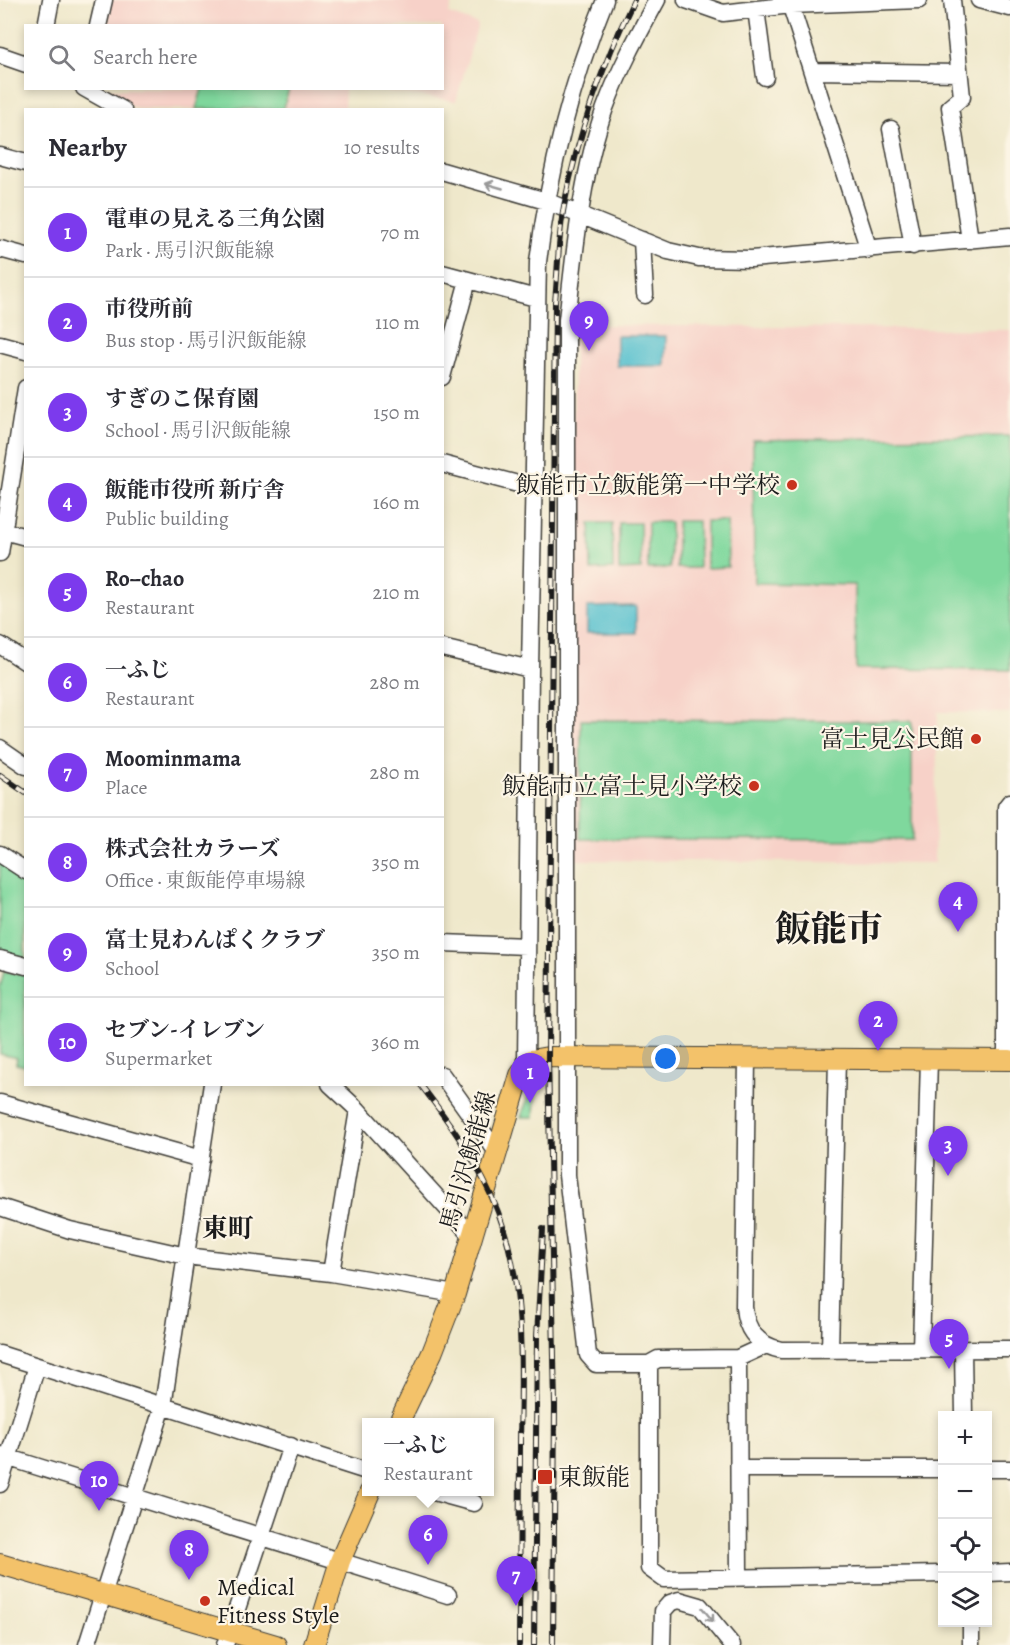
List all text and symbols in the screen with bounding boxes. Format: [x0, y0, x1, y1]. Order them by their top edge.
search box [24, 24, 444, 90]
icon: search [45, 41, 78, 74]
text: Search here [93, 42, 198, 72]
text: Nearby [48, 130, 127, 165]
text: 10 results [344, 134, 420, 161]
one-way arrow [485, 180, 504, 191]
text: 電車の見える三角公園 [105, 204, 325, 234]
text: 1 [64, 219, 71, 246]
text: 70 m [380, 219, 420, 246]
text: Park · 馬引沢飯能線 [105, 237, 274, 264]
text: 市役所前 [105, 294, 193, 324]
pin: 9 [570, 302, 608, 351]
text: 2 [63, 309, 72, 336]
text: 110 m [375, 309, 420, 336]
text: Bus stop · 馬引沢飯能線 [105, 327, 307, 354]
text: すぎのこ保育園 [105, 384, 259, 414]
text: 3 [63, 399, 72, 426]
text: 150 m [373, 399, 420, 426]
text: School · 馬引沢飯能線 [105, 417, 291, 444]
place label: 飯能市立飯能第一中学校 [516, 469, 780, 501]
text: 飯能市役所 新庁舎 [105, 475, 285, 505]
marker: 飯能市立飯能第一中学校 [785, 478, 799, 492]
text: 4 [63, 489, 72, 516]
text: 160 m [373, 489, 420, 516]
text: Public building [105, 505, 229, 532]
text: Ro−chao [105, 564, 184, 594]
text: 5 [63, 579, 72, 606]
text: 210 m [372, 579, 420, 606]
text: Restaurant [105, 594, 195, 621]
text: 一ふじ [105, 655, 171, 685]
text: 6 [63, 669, 72, 696]
text: 280 m [370, 669, 420, 696]
text: Restaurant [105, 685, 195, 712]
place label: 富士見公民館 [820, 723, 964, 755]
marker: 富士見公民館 [969, 732, 983, 746]
text: Moominmama [105, 744, 241, 774]
text: 7 [63, 759, 72, 786]
text: 280 m [370, 759, 420, 786]
place label: 飯能市立富士見小学校 [502, 770, 742, 802]
text: Place [105, 774, 147, 801]
marker: 飯能市立富士見小学校 [747, 779, 761, 793]
text: 株式会社カラーズ [105, 834, 280, 864]
text: 8 [63, 849, 72, 876]
text: 350 m [372, 849, 420, 876]
text: Office · 東飯能停車場線 [105, 867, 306, 894]
pin: 4 [938, 882, 978, 932]
district label: 飯能市 [775, 904, 883, 953]
text: 富士見わんぱくクラブ [105, 925, 325, 955]
text: 9 [63, 939, 72, 966]
text: 350 m [372, 939, 420, 966]
text: School [105, 955, 159, 982]
pin: 2 [858, 1002, 898, 1051]
text: セブン-イレブン [105, 1015, 265, 1045]
text: 10 [59, 1029, 76, 1056]
text: 360 m [371, 1029, 420, 1056]
your location [651, 1044, 680, 1073]
text: Supermarket [105, 1045, 212, 1072]
pin: 1 [510, 1054, 550, 1103]
street label: 馬引沢飯能線 [433, 1087, 503, 1235]
pin: 3 [928, 1126, 968, 1176]
district label: 東町 [202, 1211, 254, 1246]
pin: 5 [930, 1320, 968, 1369]
map controls [938, 1411, 992, 1627]
button: + [938, 1411, 992, 1465]
popup [362, 1418, 494, 1496]
text: 一ふじ [383, 1430, 449, 1460]
text: Restaurant [383, 1460, 473, 1487]
place label: 東飯能 [558, 1461, 630, 1493]
pin: 10 [80, 1462, 118, 1511]
button: − [938, 1465, 992, 1519]
marker: 東飯能 [536, 1468, 554, 1486]
pin: 6 [408, 1516, 448, 1565]
button: locate [938, 1519, 992, 1573]
pin: 8 [170, 1530, 208, 1580]
pin: 7 [496, 1556, 536, 1606]
place label: Medical Fitness Style [217, 1571, 339, 1631]
button: layers [938, 1573, 992, 1627]
marker: Medical Fitness Style [198, 1594, 212, 1608]
one-way arrow [701, 1607, 714, 1623]

